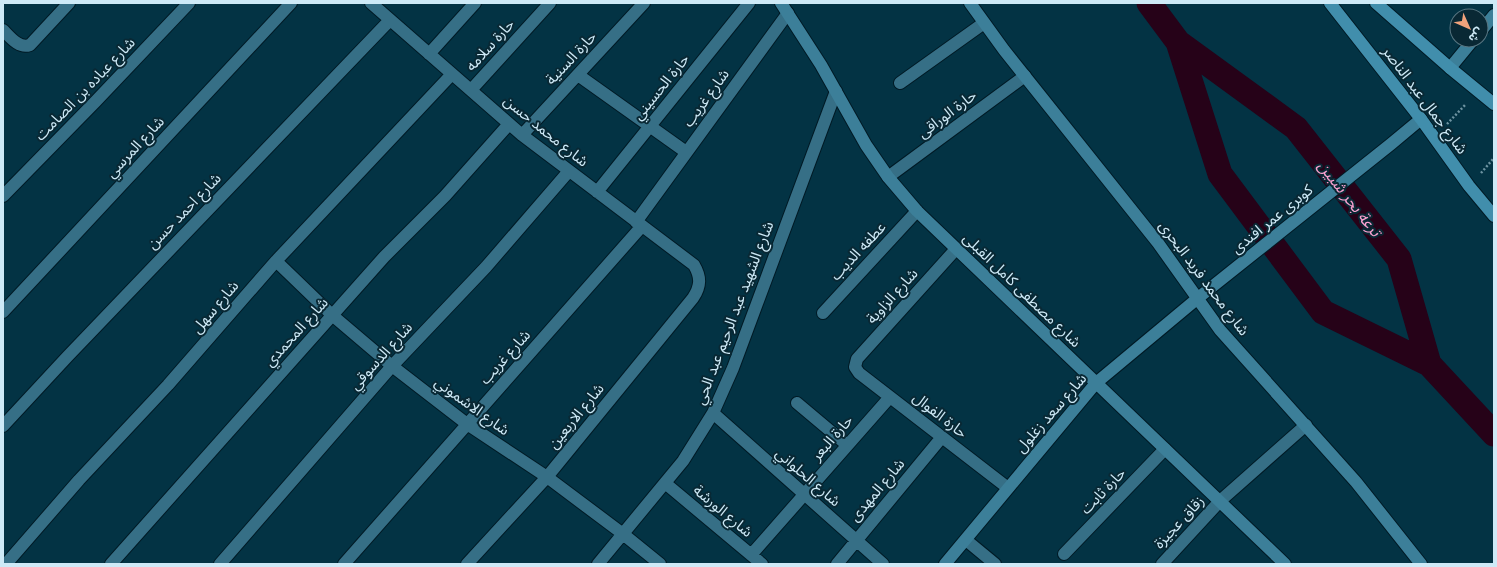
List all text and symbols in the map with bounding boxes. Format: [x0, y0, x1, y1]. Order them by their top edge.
north arrow [1449, 8, 1489, 48]
street label: حارة سلامه [461, 14, 518, 75]
text: ش [1466, 25, 1486, 45]
street label: حارة السنية [541, 27, 600, 88]
street label: شارع عباده بن الصامت [30, 33, 141, 146]
street label: شارع جمال عبد الناصر [1376, 41, 1472, 159]
street label: حارة الحسيني [628, 50, 695, 125]
street label: شارع غريب [678, 65, 736, 132]
street label: حارة الوراقى [913, 85, 980, 142]
street label: شارع محمد حسن [498, 91, 593, 173]
street label: شارع المرسي [101, 112, 170, 184]
water label: ترعة بحر شبين [1313, 156, 1387, 243]
street label: شارع احمد حسن [143, 168, 227, 255]
street label: كوبرى عمر افندى [1227, 179, 1317, 257]
street label: شارع محمد فريد البحرى [1153, 216, 1254, 341]
street label: عطفه الديب [826, 217, 890, 284]
street label: شارع الشهيد عبد الرحيم عبد الحي [690, 218, 780, 408]
street label: شارع مصطفى كامل القبلى [957, 228, 1086, 353]
street label: شارع الزاوية [862, 264, 924, 329]
street label: شارع سهل [187, 276, 245, 339]
street label: شارع المحمدي [260, 293, 334, 372]
street label: شارع الدسوقي [345, 318, 419, 396]
street label: شارع غريب [475, 325, 536, 390]
street label: شارع سعد زغلول [1011, 369, 1093, 458]
street label: شارع الاشموني [429, 372, 514, 442]
street label: شارع الاربعين [543, 379, 610, 454]
street label: حارة الفوال [909, 387, 972, 442]
street label: حارة البعر [806, 411, 857, 465]
street label: شارع الحلواني [770, 443, 845, 513]
street label: شارع المهدى [845, 454, 911, 527]
street label: حارة ثابت [1076, 463, 1129, 518]
street label: شارع الورشة [688, 480, 757, 543]
street label: زقاق عجيزة [1149, 491, 1208, 552]

